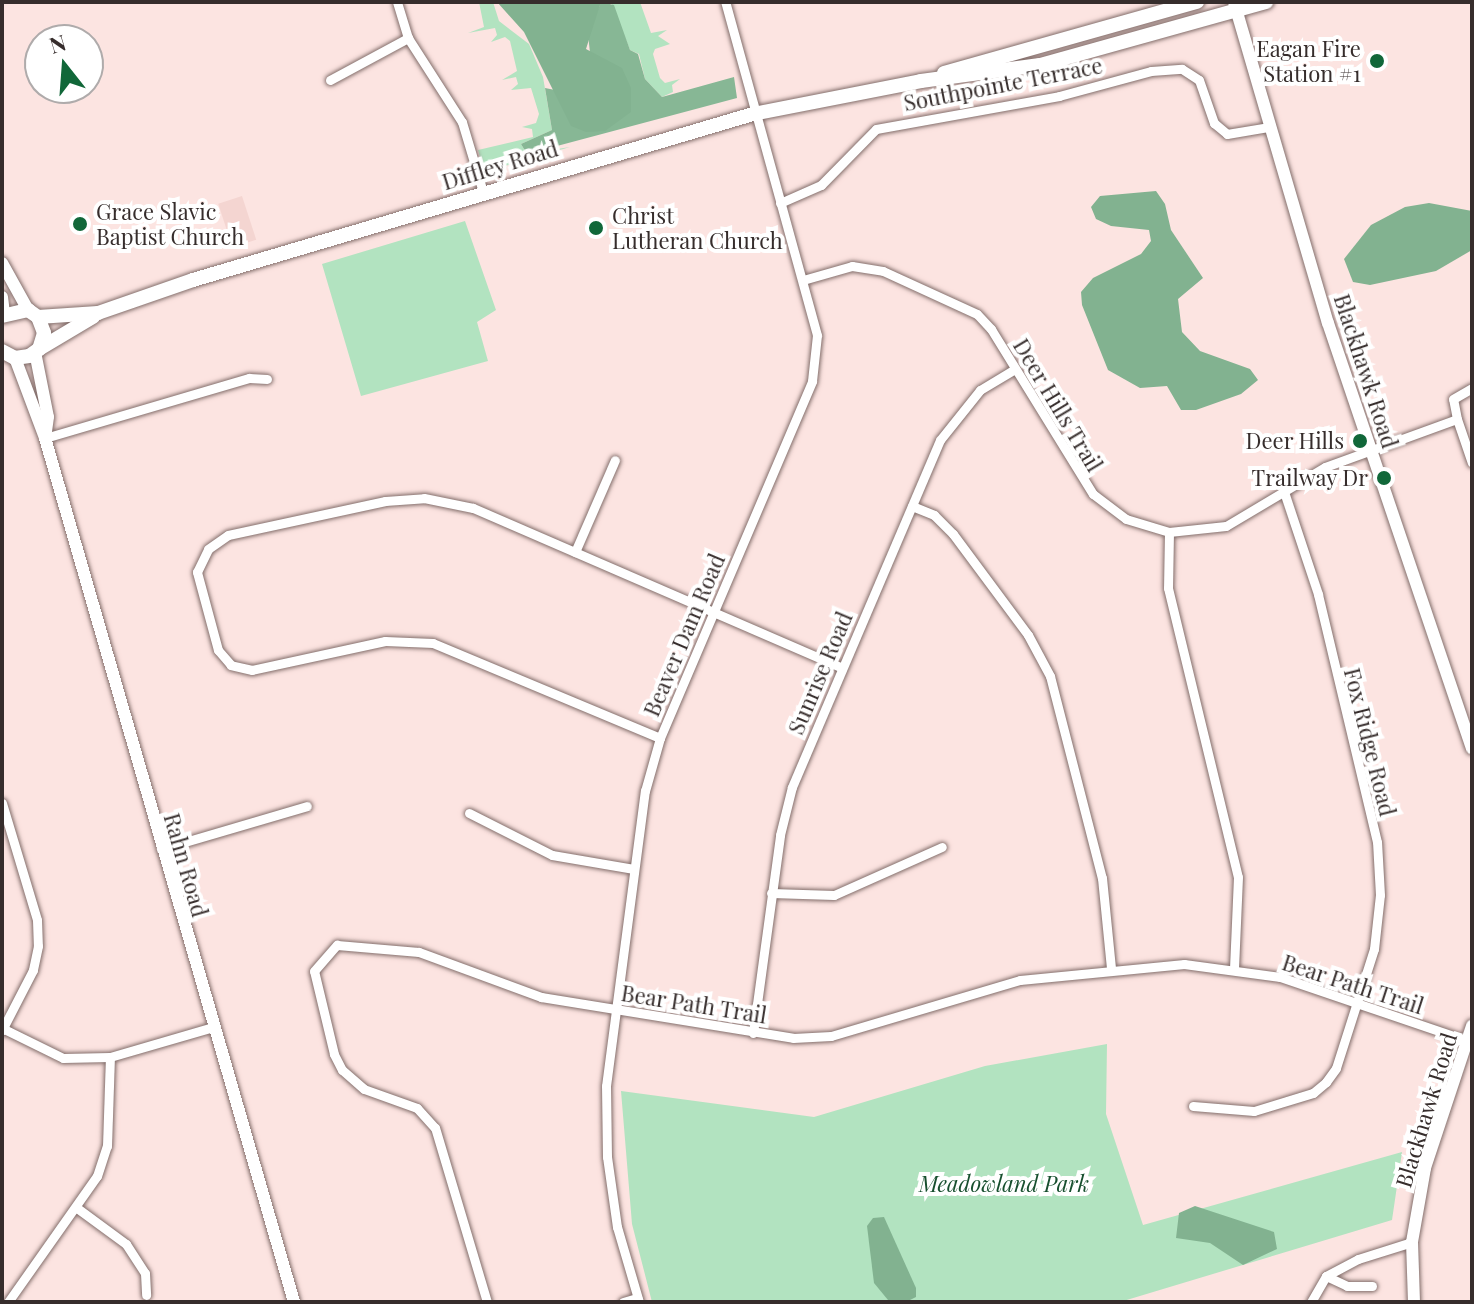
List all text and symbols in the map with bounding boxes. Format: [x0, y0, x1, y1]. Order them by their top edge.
north arrow [24, 24, 104, 104]
text: N [46, 26, 70, 60]
place label: Eagan Fire Station #1 [1256, 35, 1361, 86]
street label: Southpointe Terrace [901, 52, 1105, 116]
marker: Eagan Fire Station #1 [1368, 52, 1386, 70]
street label: Diffley Road [439, 135, 561, 195]
place label: Grace Slavic Baptist Church [96, 198, 245, 250]
place label: Christ Lutheran Church [612, 202, 783, 254]
marker: Grace Slavic Baptist Church [71, 215, 89, 233]
marker: Christ Lutheran Church [587, 219, 605, 237]
street label: Blackhawk Road [1329, 291, 1403, 451]
street label: Deer Hills Trail [1008, 333, 1108, 477]
place label: Deer Hills [1245, 428, 1344, 454]
marker: Deer Hills [1351, 432, 1369, 450]
place label: Trailway Dr [1251, 465, 1368, 491]
marker: Trailway Dr [1375, 469, 1393, 487]
street label: Beaver Dam Road [638, 550, 730, 720]
street label: Sunrise Road [782, 608, 858, 738]
street label: Fox Ridge Road [1339, 665, 1401, 819]
street label: Rahn Road [159, 810, 213, 920]
street label: Bear Path Trail [1279, 949, 1427, 1019]
street label: Bear Path Trail [619, 979, 769, 1029]
street label: Blackhawk Road [1390, 1029, 1462, 1191]
park label: Meadowland Park [919, 1171, 1089, 1197]

